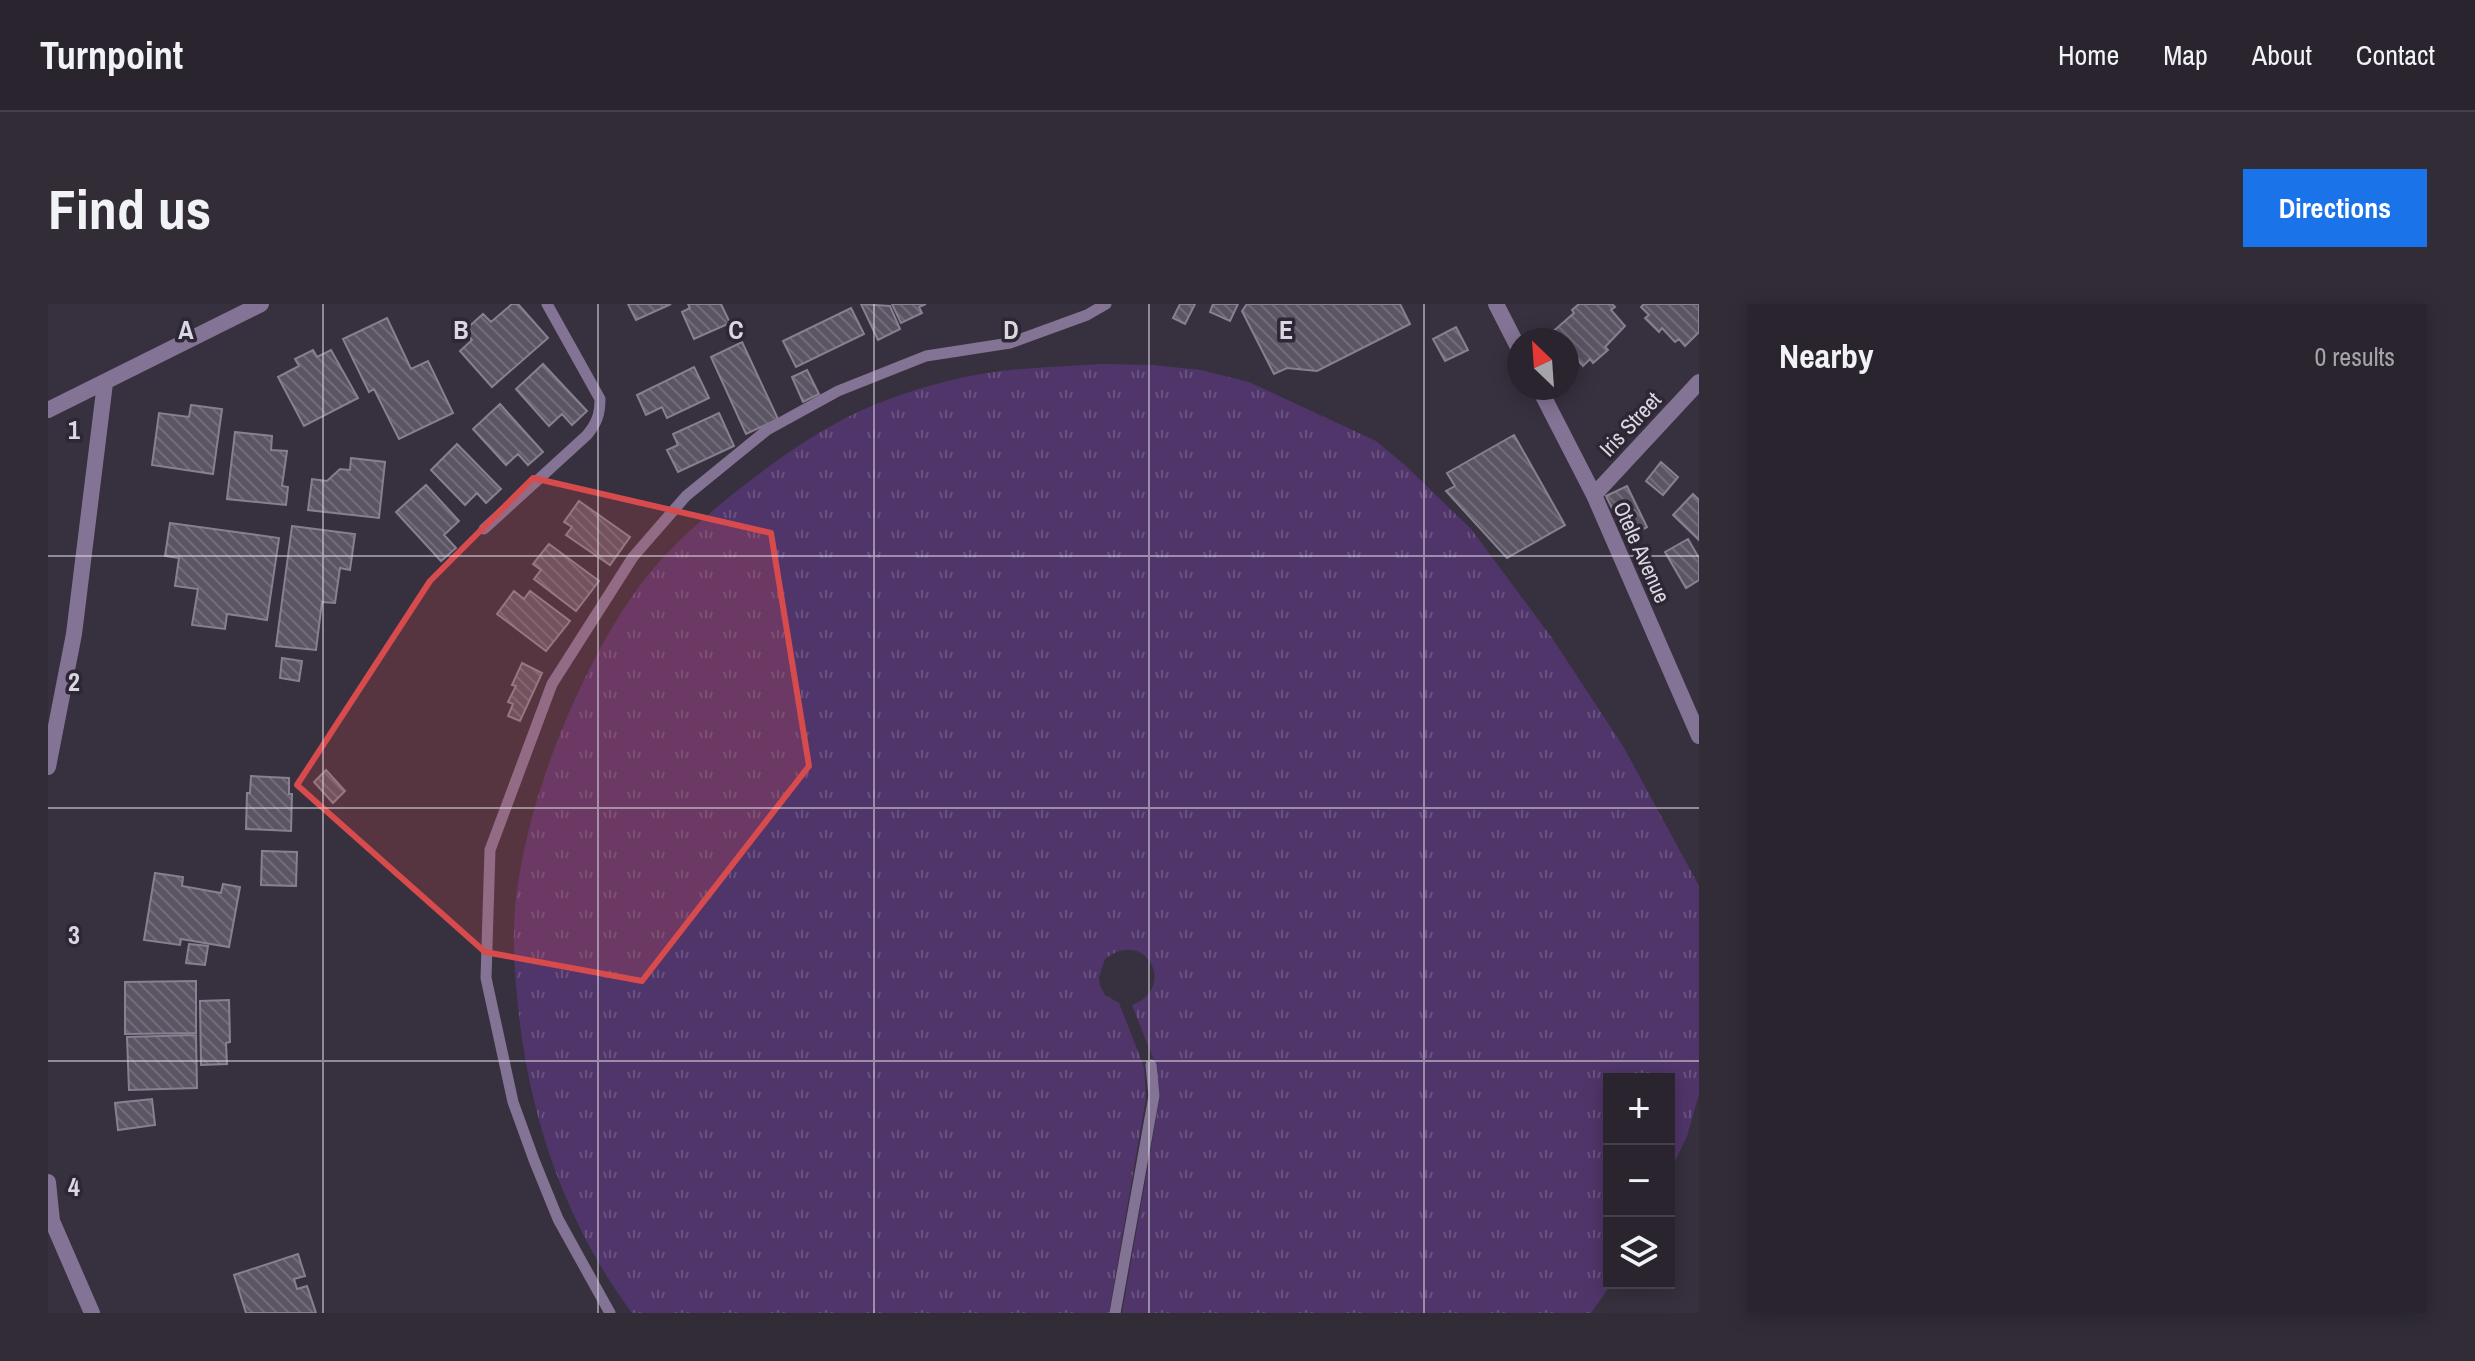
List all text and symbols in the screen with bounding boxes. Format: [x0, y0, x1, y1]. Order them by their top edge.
text: Turnpoint [40, 30, 183, 81]
text: Home [2058, 36, 2119, 74]
text: Map [2163, 36, 2208, 74]
text: About [2252, 36, 2312, 74]
text: Contact [2356, 36, 2435, 74]
button: Directions [2243, 169, 2427, 247]
text: Find us [48, 171, 211, 246]
text: A [178, 312, 194, 347]
text: B [453, 312, 469, 347]
text: C [728, 312, 744, 347]
text: D [1003, 312, 1019, 347]
text: E [1279, 312, 1293, 347]
north arrow [1507, 328, 1579, 400]
text: Nearby [1779, 333, 1874, 379]
text: 0 results [2314, 339, 2395, 374]
street label: Iris Street [1592, 385, 1668, 463]
text: 1 [68, 412, 80, 447]
street label: Otele Avenue [1606, 497, 1678, 607]
text: 2 [68, 664, 80, 699]
text: 3 [68, 917, 80, 952]
map controls [1603, 1073, 1675, 1289]
button: + [1603, 1073, 1675, 1145]
button: − [1603, 1145, 1675, 1217]
text: 4 [68, 1169, 80, 1204]
button: layers [1603, 1217, 1675, 1289]

